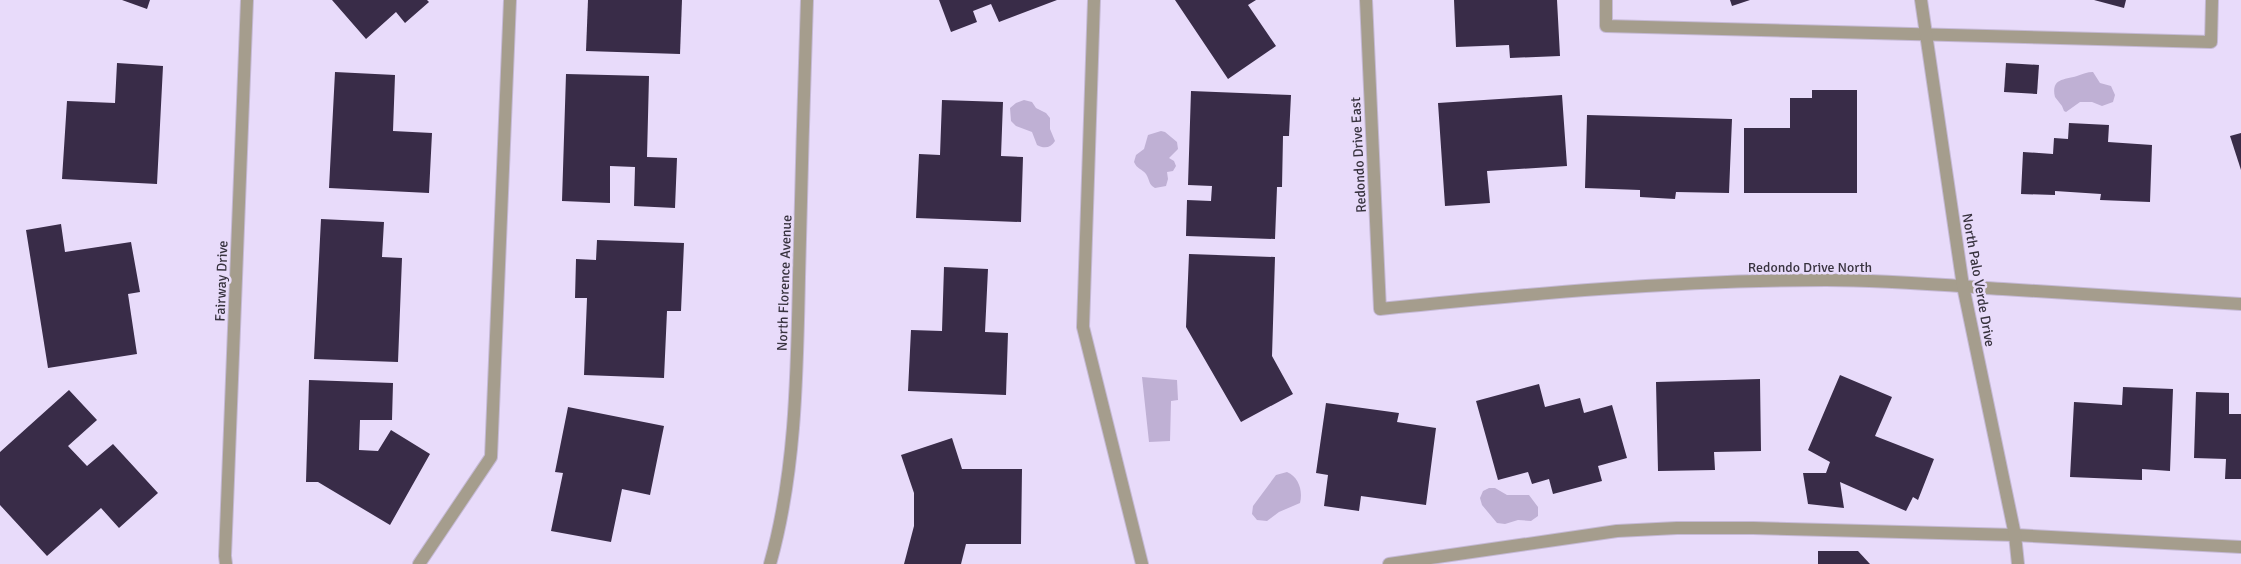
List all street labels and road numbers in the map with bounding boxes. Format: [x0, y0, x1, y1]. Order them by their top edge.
street label: Redondo Drive East [1347, 97, 1370, 213]
street label: North Palo Verde Drive [1958, 212, 1999, 348]
street label: North Florence Avenue [774, 215, 795, 351]
street label: Fairway Drive [212, 240, 231, 322]
street label: Redondo Drive North [1748, 259, 1872, 276]

